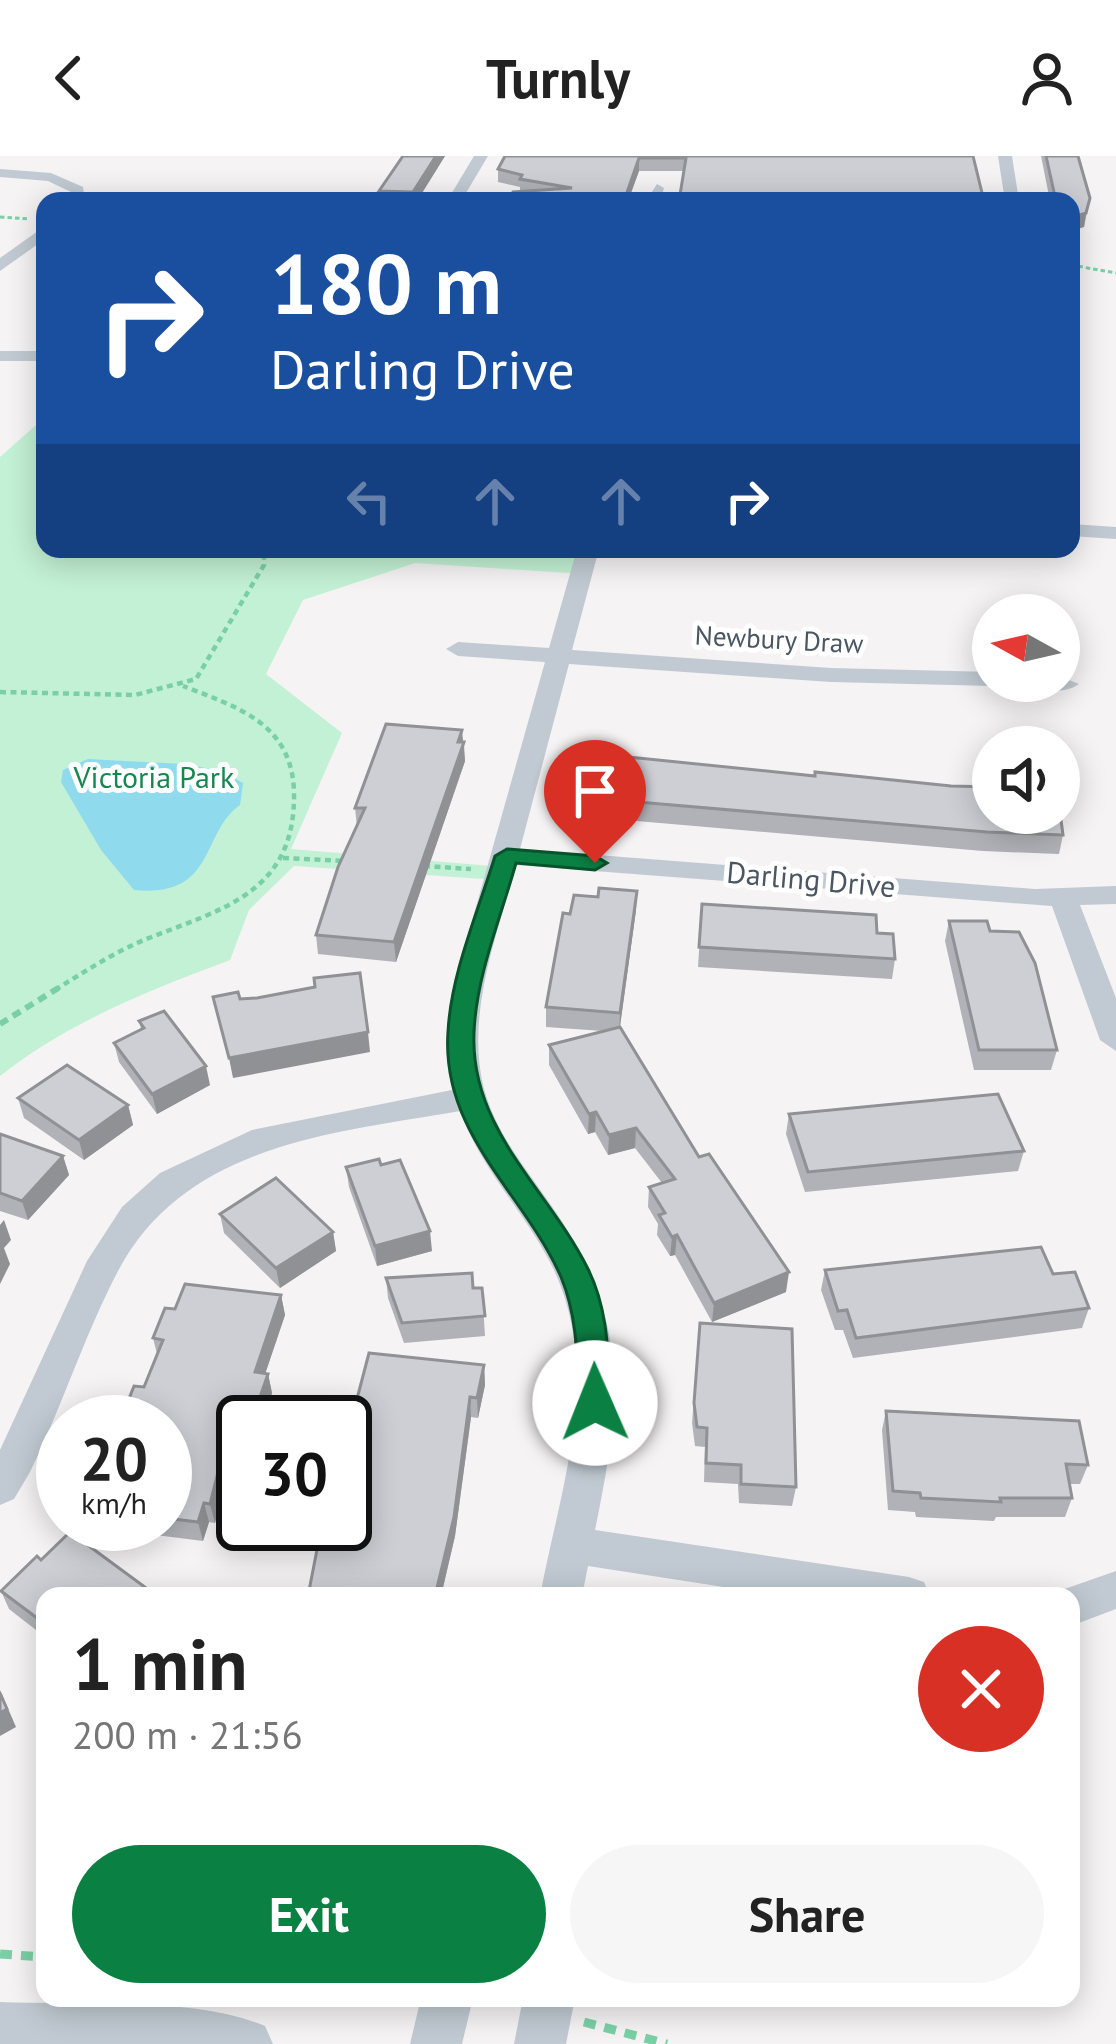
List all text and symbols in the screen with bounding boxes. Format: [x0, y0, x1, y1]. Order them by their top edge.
text: Turnly [486, 43, 630, 113]
icon: back [36, 45, 102, 111]
icon: person [1014, 45, 1080, 111]
text: 180 m [270, 228, 502, 337]
icon: right [72, 240, 228, 396]
text: Darling Drive [270, 334, 575, 404]
icon: left [336, 468, 402, 534]
icon: ahead [462, 468, 528, 534]
icon: ahead [588, 468, 654, 534]
icon: right [714, 468, 780, 534]
north arrow [972, 594, 1080, 702]
map controls [972, 594, 1080, 834]
street label: Newbury Draw [694, 618, 864, 660]
button: sound [972, 726, 1080, 834]
pin [544, 740, 646, 863]
park label: Victoria Park [73, 757, 235, 796]
icon: arrive [562, 758, 628, 824]
street label: Darling Drive [725, 852, 897, 905]
position arrow [532, 1340, 658, 1466]
speed limit sign: 30 [216, 1395, 372, 1551]
text: 20 [80, 1419, 148, 1497]
text: km/h [81, 1483, 147, 1522]
text: 1 min [72, 1617, 248, 1710]
button: close [918, 1626, 1044, 1752]
text: 200 m · 21:56 [72, 1709, 303, 1760]
button: Exit [72, 1845, 546, 1983]
button: Share [570, 1845, 1044, 1983]

